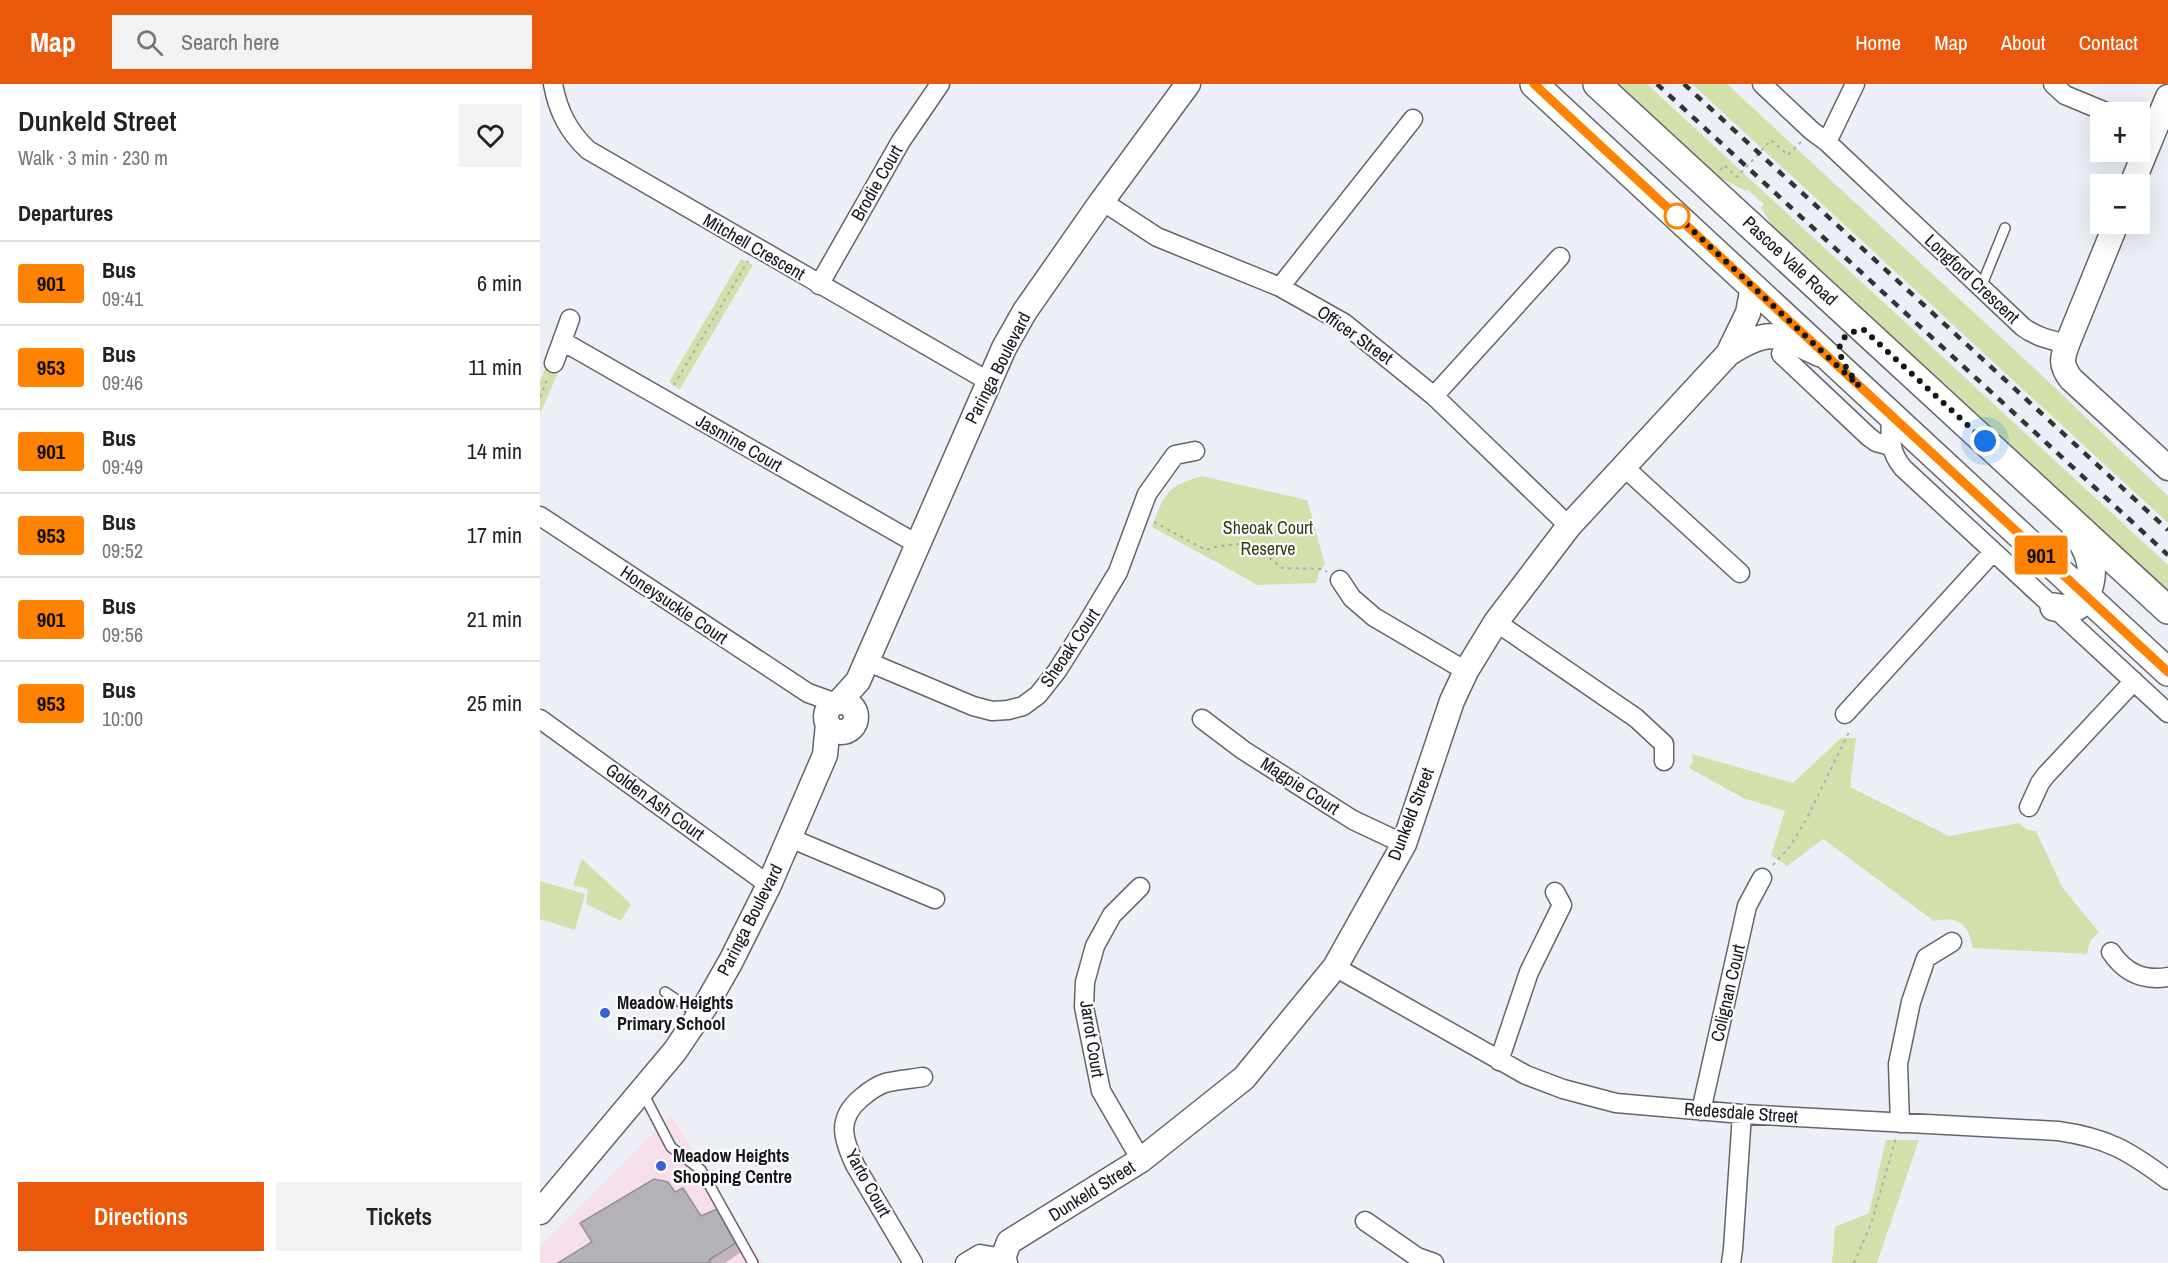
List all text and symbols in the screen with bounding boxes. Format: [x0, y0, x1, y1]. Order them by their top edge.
search box [112, 15, 532, 69]
text: Map [30, 23, 76, 61]
icon: search [133, 26, 166, 59]
text: Search here [181, 27, 279, 57]
text: Home [1855, 28, 1901, 57]
text: Map [1934, 28, 1968, 57]
text: About [2001, 28, 2046, 57]
text: Contact [2079, 28, 2138, 57]
text: Dunkeld Street [18, 102, 177, 140]
map controls [2090, 102, 2150, 234]
button: + [2090, 102, 2150, 162]
button: heart [459, 104, 522, 167]
street label: Brodie Court [845, 140, 908, 225]
text: Walk · 3 min · 230 m [18, 144, 168, 171]
button: − [2090, 174, 2150, 234]
text: Departures [18, 198, 113, 228]
unlabelled marker [1664, 203, 1690, 229]
street label: Mitchell Crescent [699, 207, 810, 286]
street label: Pascoe Vale Road [1738, 210, 1843, 311]
street label: Longford Crescent [1919, 228, 2025, 329]
text: Bus [102, 255, 136, 285]
text: 6 min [477, 268, 522, 298]
text: 901 [37, 269, 65, 298]
text: 09:41 [102, 285, 143, 312]
street label: Officer Street [1312, 299, 1398, 370]
street label: Paringa Boulevard [959, 308, 1036, 428]
text: Bus [102, 339, 136, 369]
text: 11 min [468, 352, 522, 382]
text: 953 [37, 353, 65, 382]
text: 09:46 [102, 369, 143, 396]
street label: Jasmine Court [691, 408, 787, 477]
text: Bus [102, 423, 136, 453]
your location [1970, 426, 2000, 456]
text: 14 min [467, 436, 522, 466]
text: 901 [37, 437, 65, 466]
text: 09:49 [102, 453, 143, 480]
text: Bus [102, 507, 136, 537]
park label: Sheoak Court Reserve [1223, 515, 1313, 561]
text: 17 min [467, 520, 522, 550]
text: 953 [37, 521, 65, 550]
line badge: 901 [2006, 536, 2075, 574]
text: 09:52 [102, 537, 143, 564]
text: 901 [2027, 541, 2055, 570]
street label: Honeysuckle Court [616, 559, 733, 650]
text: Bus [102, 591, 136, 621]
street label: Sheoak Court [1034, 603, 1105, 692]
text: 21 min [467, 604, 522, 634]
text: 901 [37, 605, 65, 634]
text: 09:56 [102, 621, 143, 648]
text: Bus [102, 675, 136, 705]
text: 25 min [467, 688, 522, 718]
text: 953 [37, 689, 65, 718]
text: 10:00 [102, 705, 143, 732]
street label: Magpie Court [1256, 751, 1345, 820]
street label: Golden Ash Court [601, 757, 710, 846]
street label: Dunkeld Street [1381, 764, 1440, 864]
street label: Paringa Boulevard [711, 860, 788, 980]
street label: Colignan Court [1704, 942, 1751, 1044]
place label: Meadow Heights Primary School [617, 990, 733, 1036]
street label: Jarrot Court [1074, 998, 1111, 1079]
marker: Meadow Heights Primary School [598, 1006, 612, 1020]
street label: Redesdale Street [1683, 1096, 1799, 1129]
place label: Meadow Heights Shopping Centre [673, 1143, 792, 1189]
street label: Yarto Court [839, 1144, 897, 1221]
street label: Dunkeld Street [1044, 1154, 1140, 1227]
marker: Meadow Heights Shopping Centre [654, 1159, 668, 1173]
button: Directions [18, 1182, 264, 1251]
button: Tickets [276, 1182, 522, 1251]

